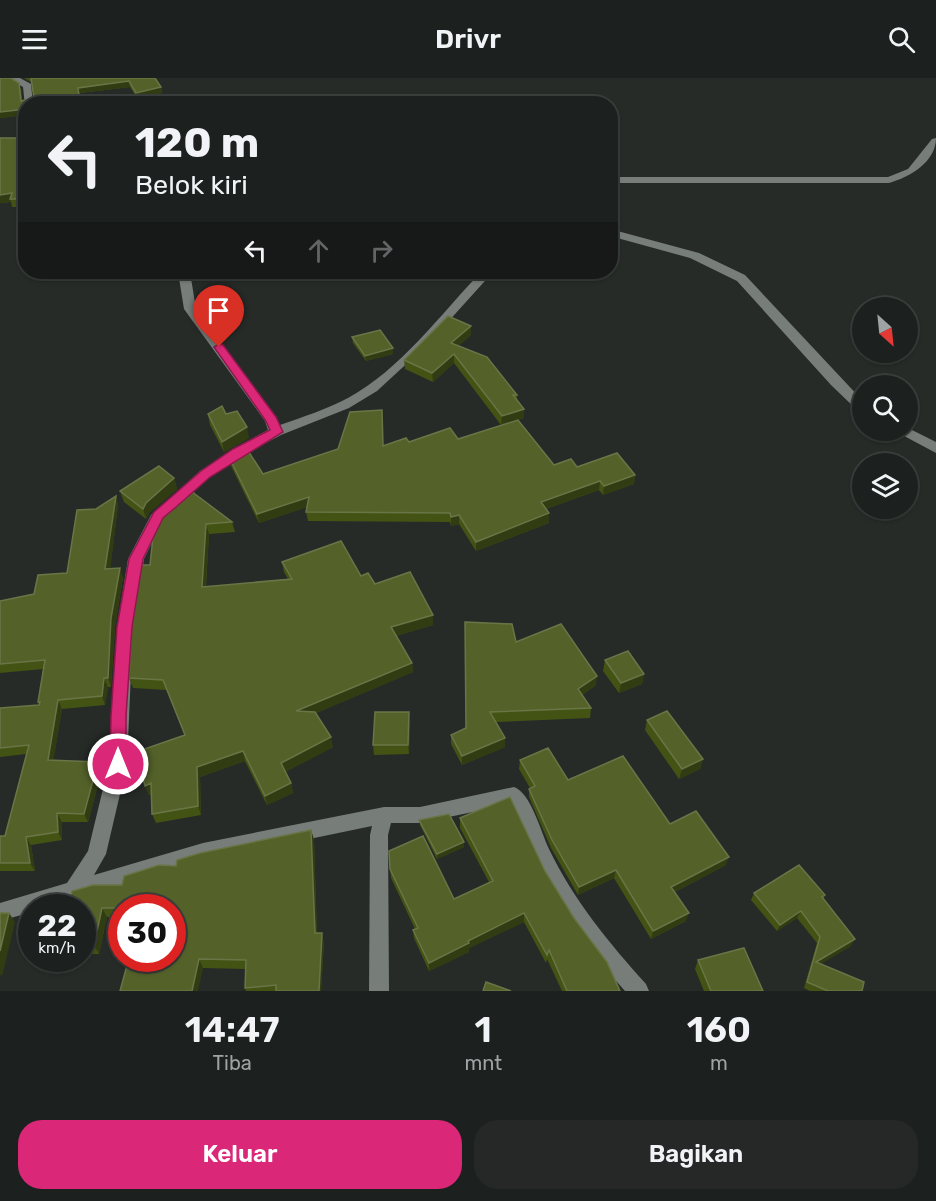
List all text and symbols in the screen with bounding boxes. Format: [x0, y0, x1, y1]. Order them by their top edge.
icon: menu [18, 23, 51, 56]
text: Drivr [435, 23, 501, 55]
icon: search [885, 23, 918, 56]
text: 120 m [135, 118, 259, 168]
icon: left [36, 120, 114, 198]
text: Belok kiri [135, 169, 248, 201]
icon: left [239, 234, 272, 267]
icon: ahead [302, 234, 335, 267]
icon: right [365, 234, 398, 267]
pin [193, 285, 244, 347]
icon: arrive [202, 294, 235, 327]
north arrow [852, 297, 918, 363]
map controls [852, 297, 918, 519]
button: search [852, 375, 918, 441]
button: layers [852, 453, 918, 519]
position arrow [86, 732, 150, 796]
speed limit sign: 30 [108, 894, 186, 972]
text: 22 [38, 908, 77, 944]
text: km/h [38, 939, 76, 957]
text: 14:47 [185, 1008, 280, 1051]
text: 1 [475, 1008, 492, 1051]
text: 160 [687, 1008, 751, 1051]
text: Tiba [213, 1051, 252, 1075]
text: mnt [464, 1051, 502, 1075]
text: m [710, 1051, 728, 1075]
button: Keluar [18, 1120, 462, 1189]
button: Bagikan [474, 1120, 918, 1189]

